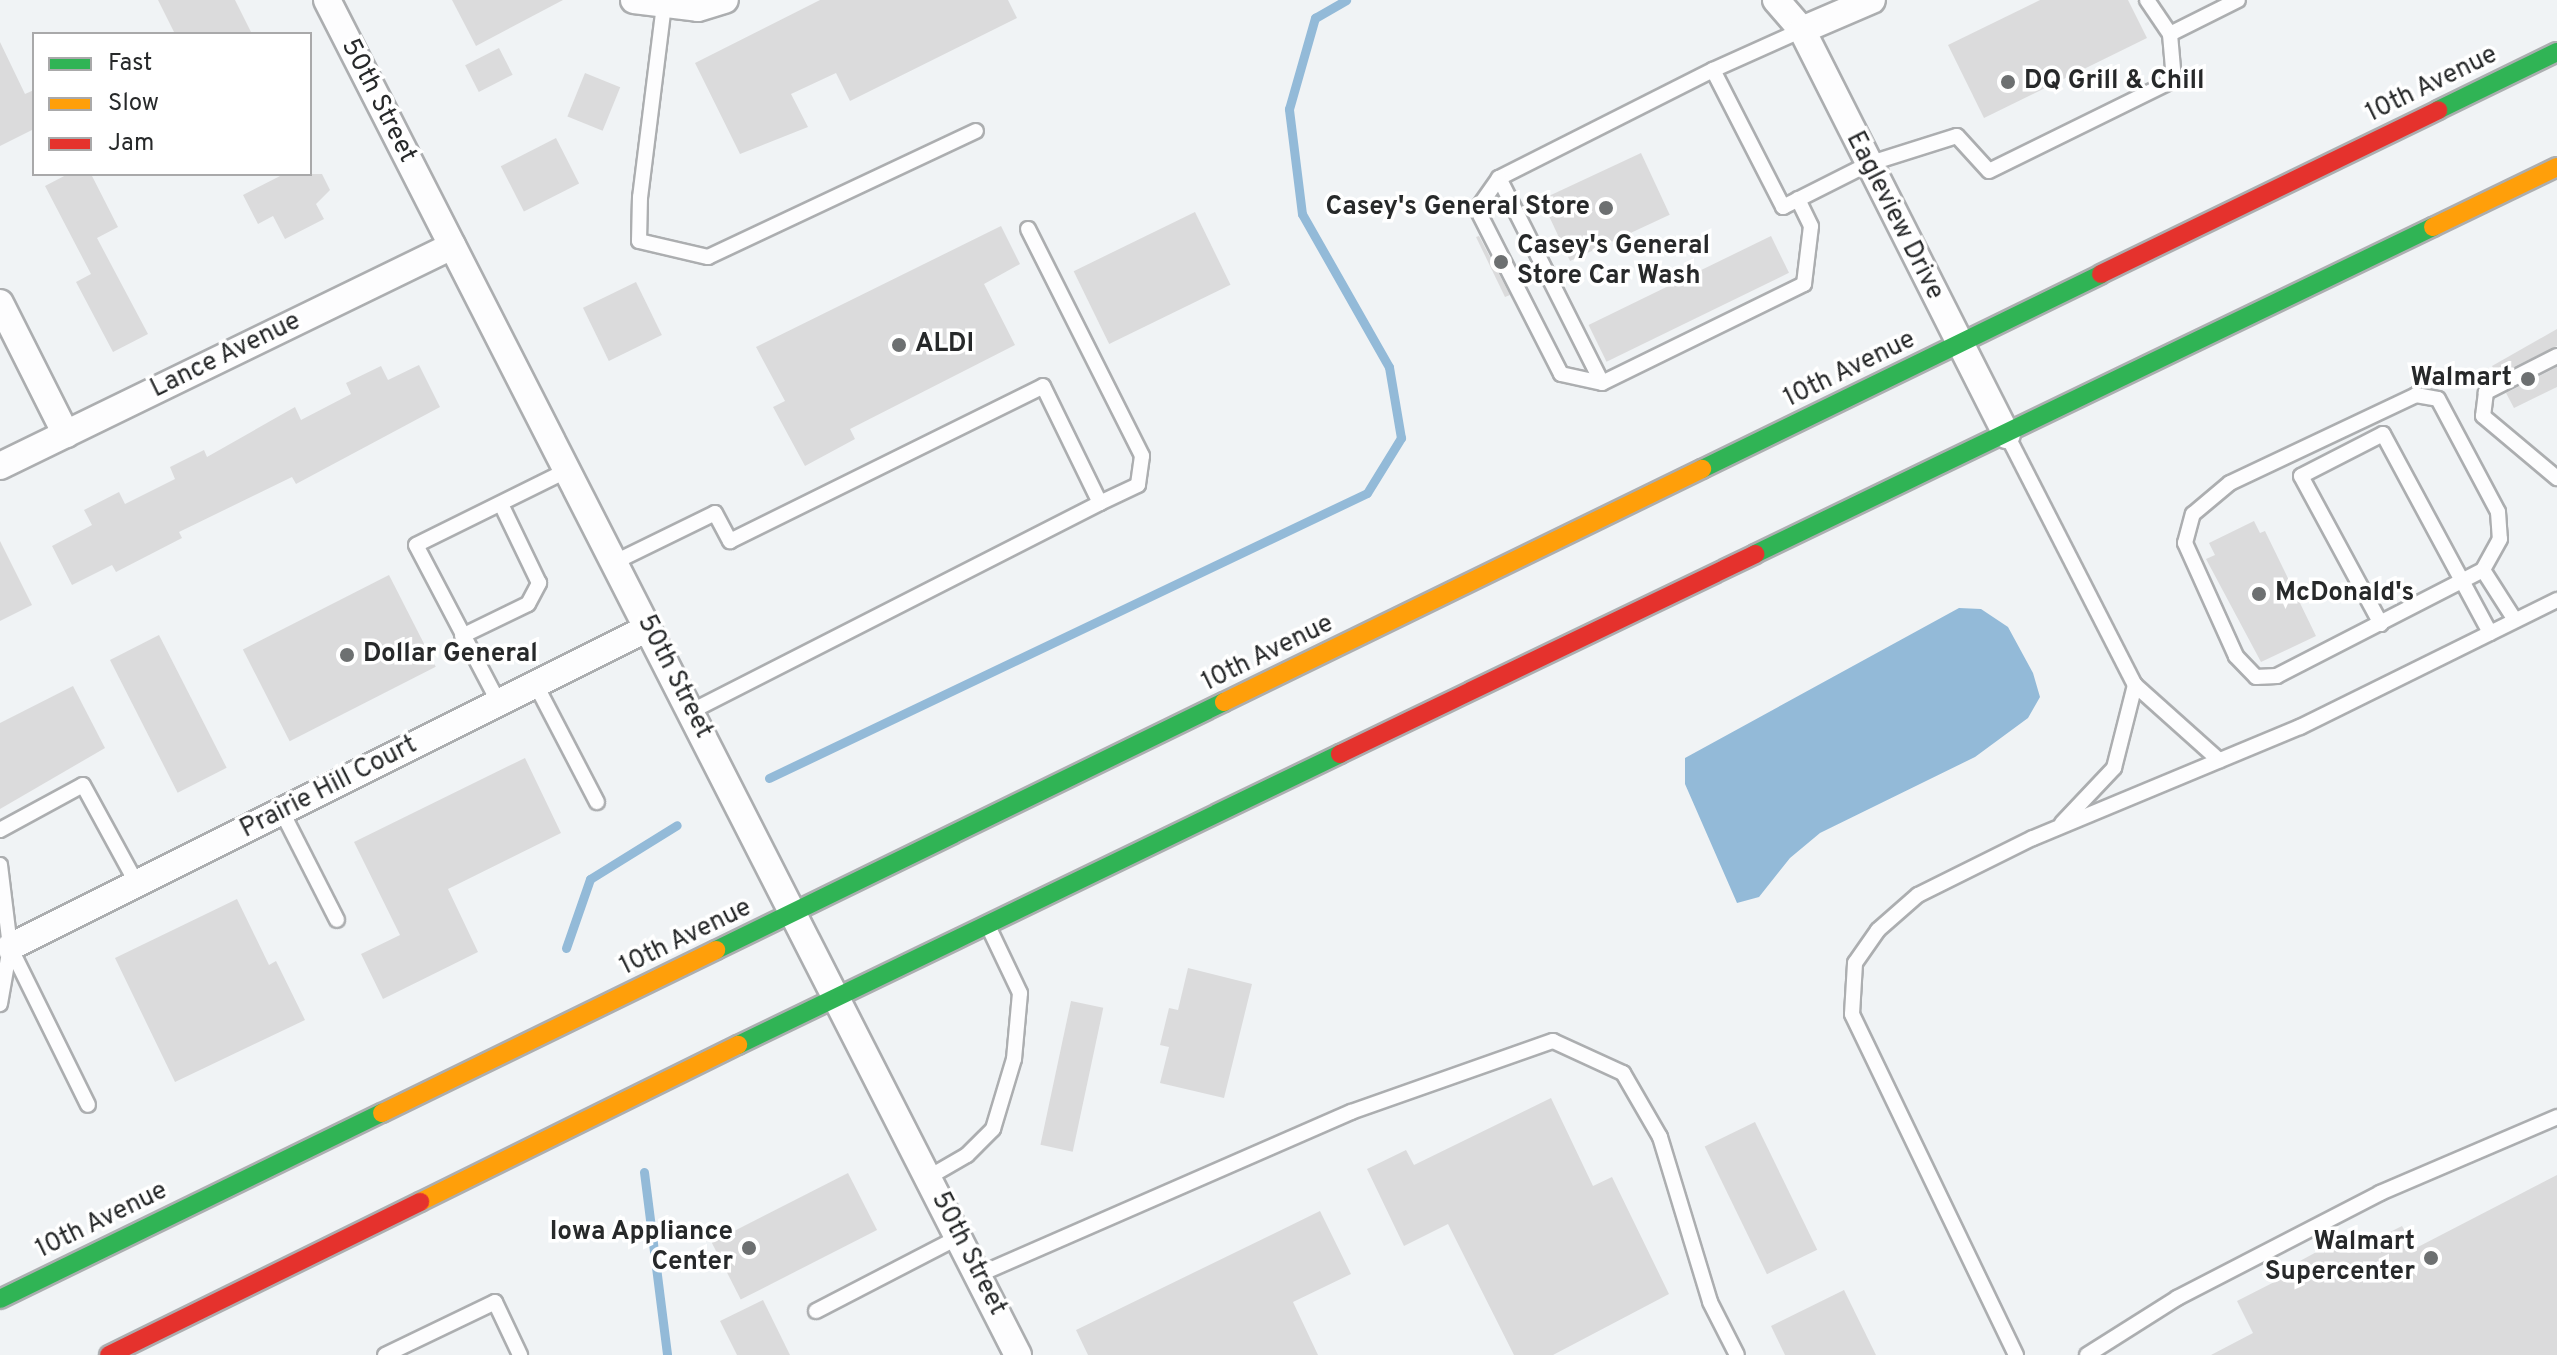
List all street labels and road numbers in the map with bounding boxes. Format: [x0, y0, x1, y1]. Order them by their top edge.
street label: 50th Street [334, 34, 422, 168]
street label: 10th Avenue [2361, 40, 2503, 130]
street label: Eagleview Drive [1838, 127, 1950, 305]
street label: Lance Avenue [146, 306, 306, 406]
street label: 10th Avenue [1779, 325, 1921, 415]
street label: 10th Avenue [1197, 609, 1339, 699]
street label: 50th Street [630, 610, 718, 744]
street label: Prairie Hill Court [235, 730, 423, 846]
street label: 10th Avenue [615, 893, 757, 983]
street label: 10th Avenue [31, 1176, 173, 1266]
street label: 50th Street [924, 1187, 1012, 1321]

